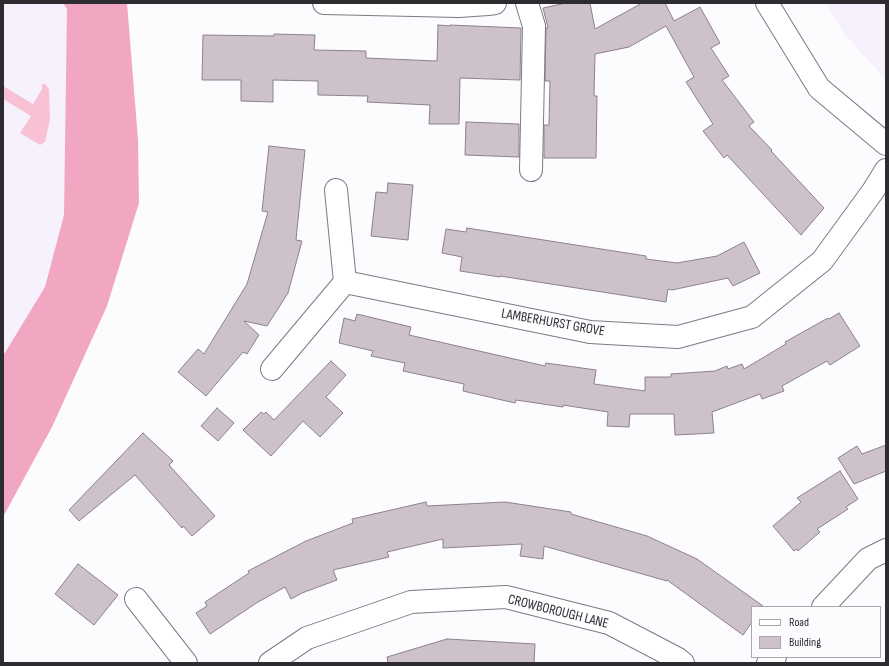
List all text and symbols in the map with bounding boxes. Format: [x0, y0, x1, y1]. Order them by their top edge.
street label: LAMBERHURST GROVE [500, 306, 606, 340]
street label: CROWBOROUGH LANE [506, 591, 610, 633]
legend [751, 606, 881, 658]
text: Road [789, 615, 809, 630]
text: Building [789, 635, 821, 650]

